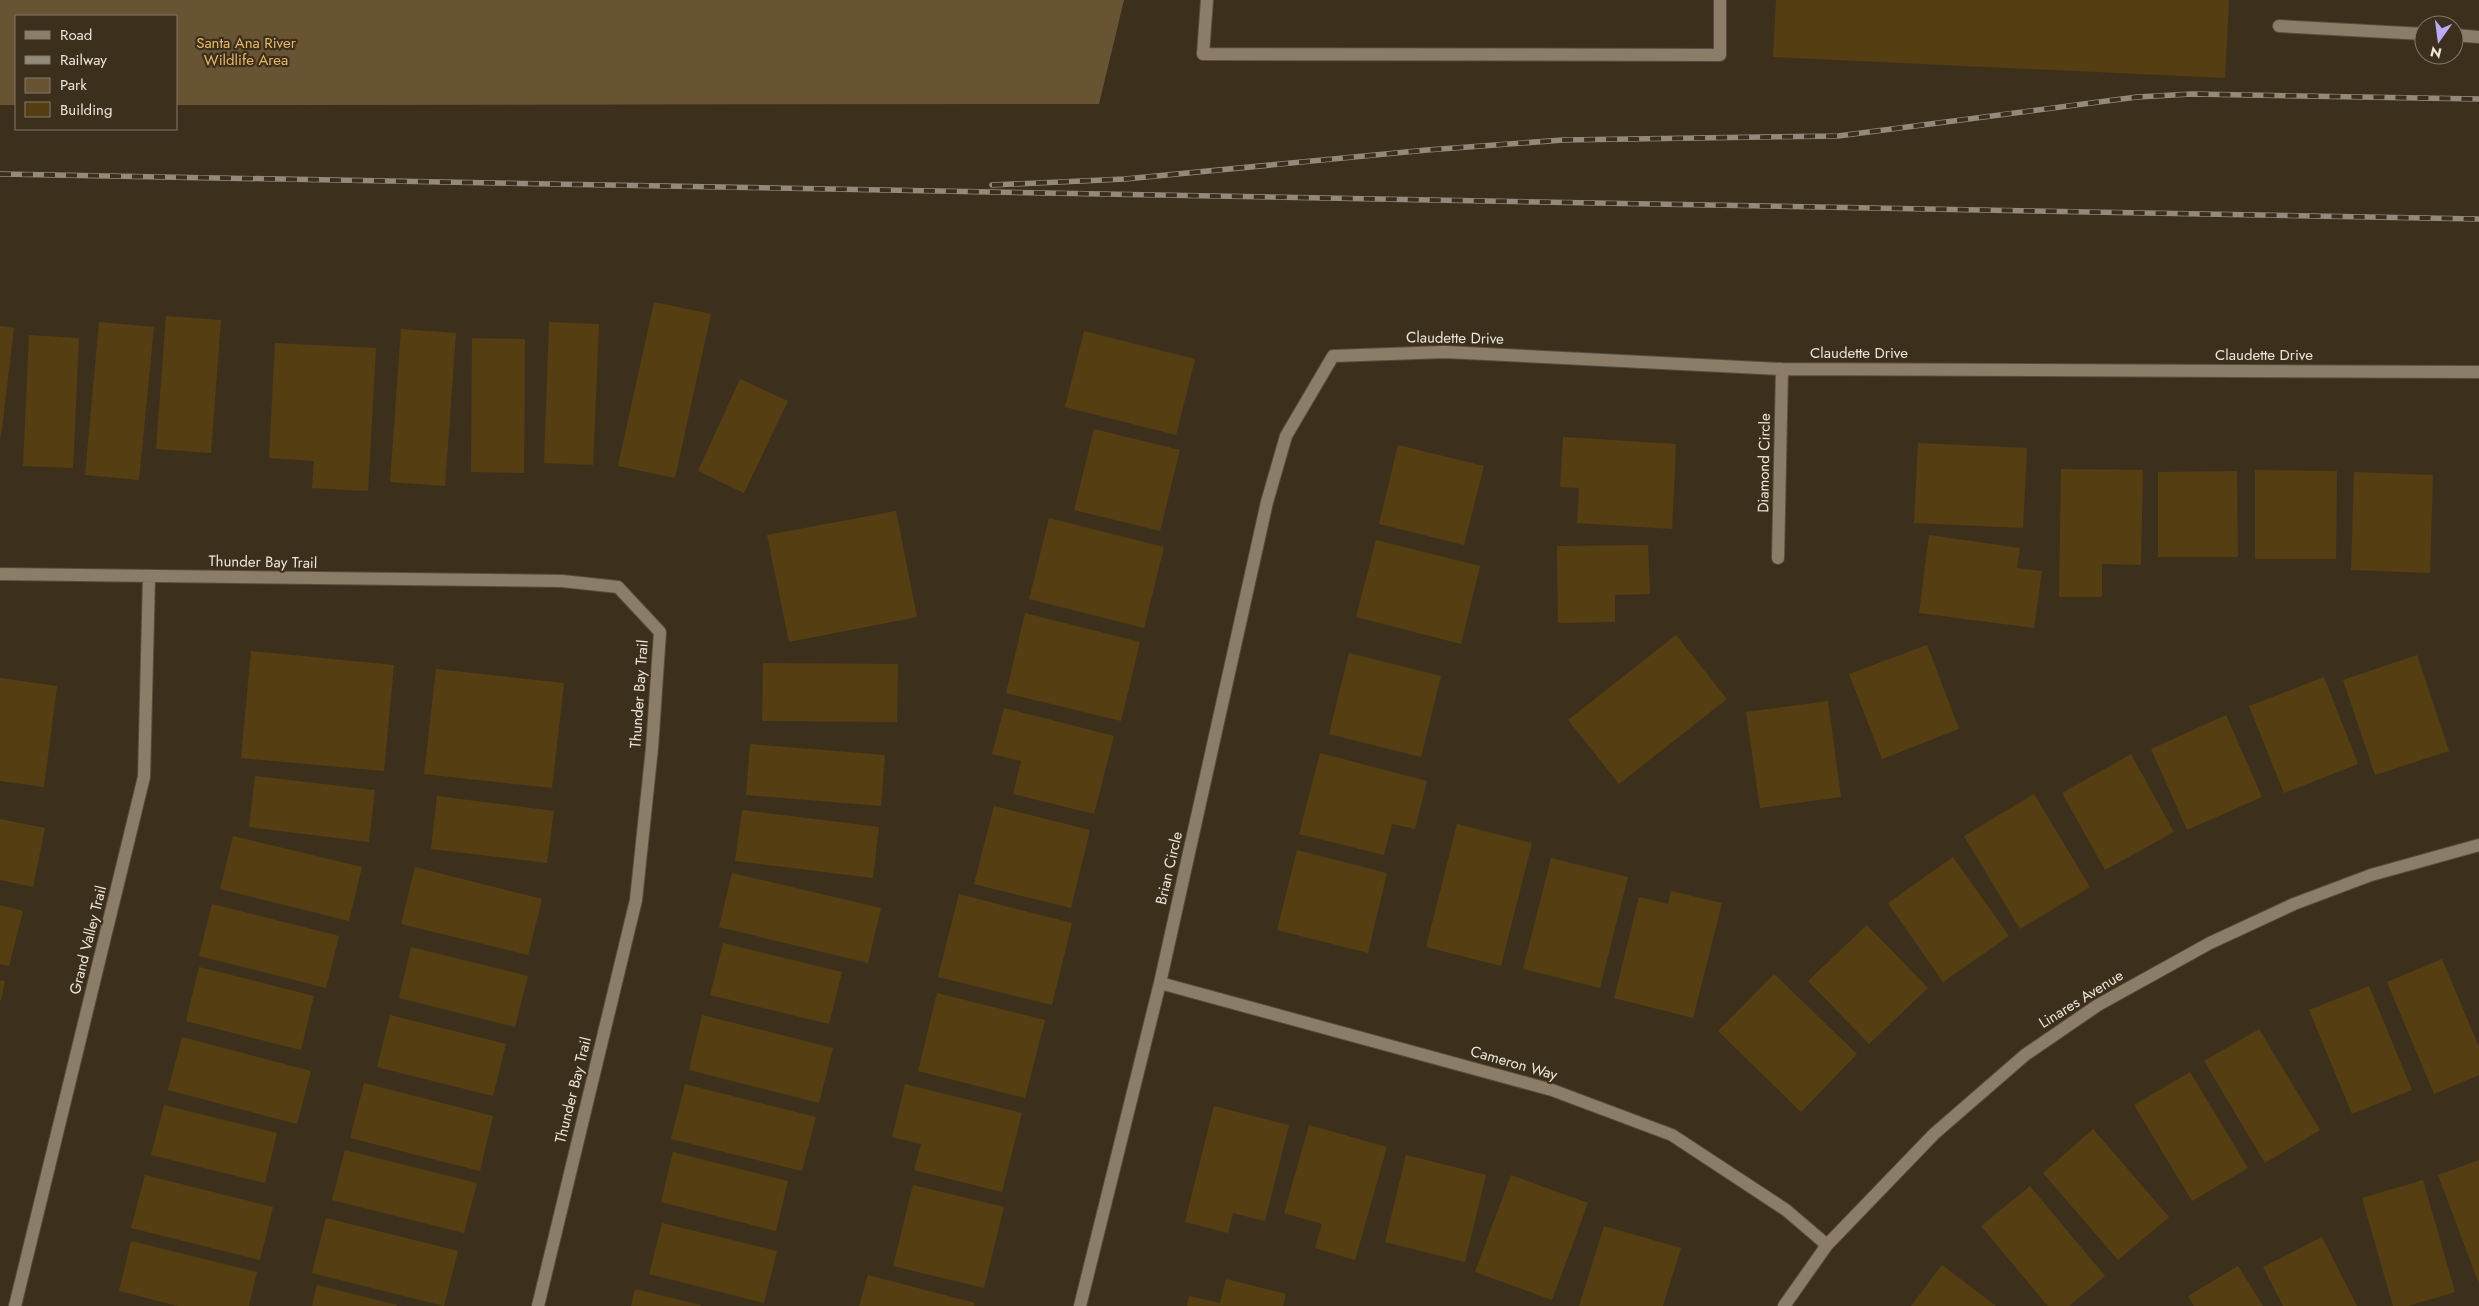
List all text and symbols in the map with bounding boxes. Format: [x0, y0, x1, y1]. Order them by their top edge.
legend [15, 15, 178, 130]
north arrow [2414, 15, 2464, 65]
text: Road [60, 24, 92, 46]
park label: Santa Ana River Wildlife Area [196, 32, 297, 71]
text: N [2428, 42, 2444, 64]
text: Railway [60, 49, 107, 71]
text: Park [60, 74, 87, 96]
text: Building [60, 99, 112, 121]
street label: Claudette Drive [1406, 326, 1504, 350]
street label: Claudette Drive [1810, 342, 1908, 364]
street label: Claudette Drive [2215, 344, 2313, 366]
street label: Diamond Circle [1752, 413, 1776, 513]
street label: Thunder Bay Trail [209, 550, 317, 574]
street label: Thunder Bay Trail [624, 639, 654, 749]
street label: Brian Circle [1150, 829, 1188, 907]
street label: Grand Valley Trail [64, 883, 112, 997]
street label: Linares Avenue [2035, 964, 2128, 1034]
street label: Thunder Bay Trail [549, 1035, 597, 1145]
street label: Cameron Way [1468, 1040, 1560, 1086]

